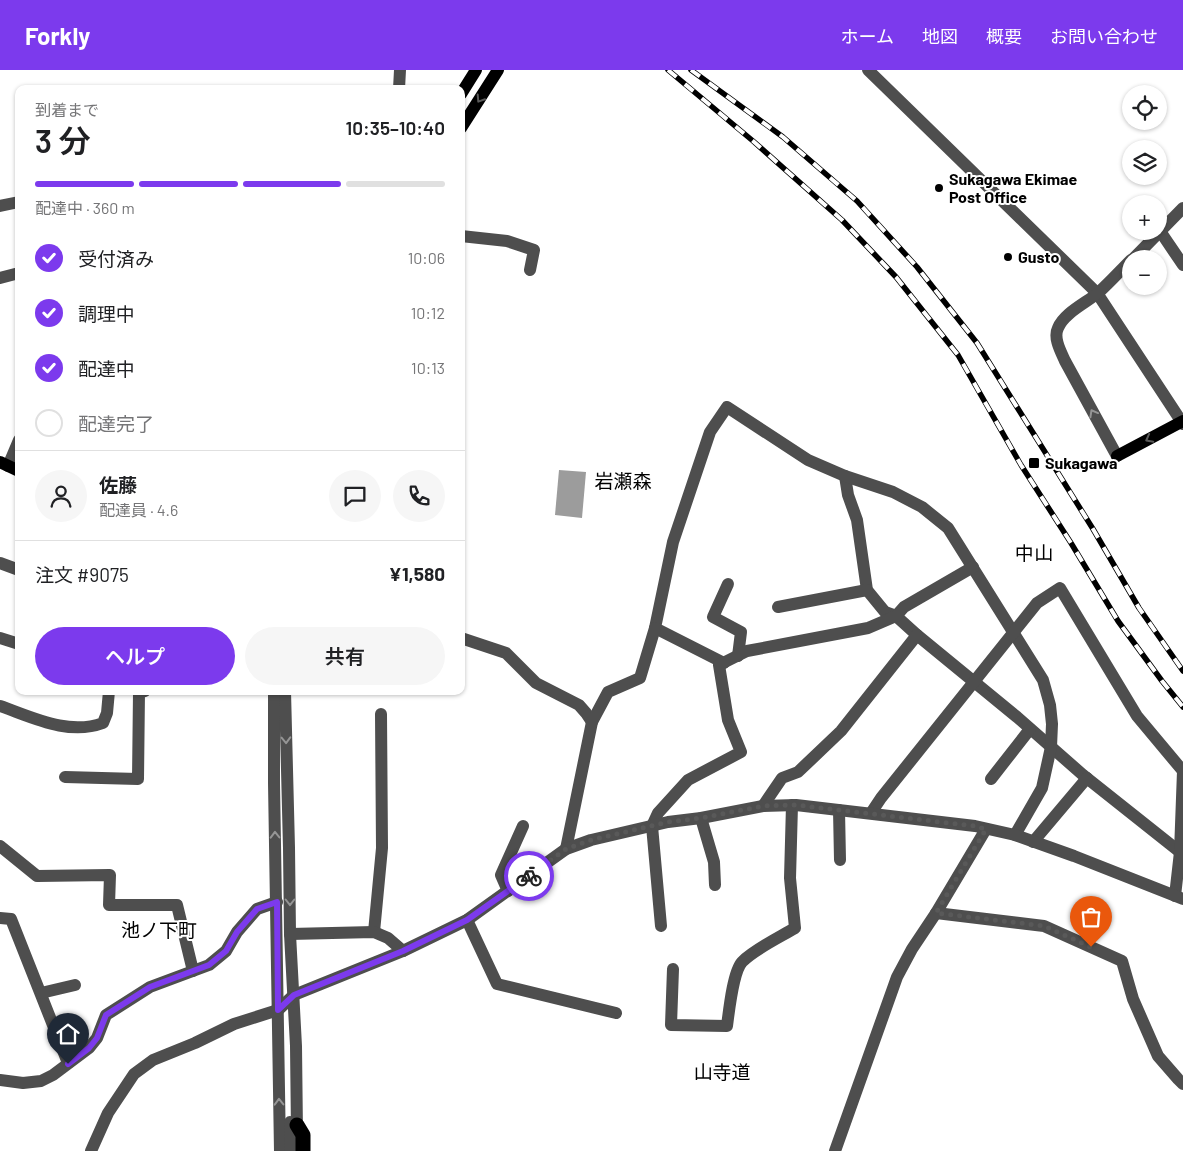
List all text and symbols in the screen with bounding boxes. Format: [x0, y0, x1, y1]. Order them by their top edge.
text: Forkly [25, 21, 90, 50]
text: ホーム [841, 25, 894, 47]
text: 地図 [922, 25, 958, 47]
text: 概要 [986, 25, 1022, 47]
text: お問い合わせ [1050, 25, 1158, 47]
map controls [1122, 85, 1167, 295]
button: locate [1122, 85, 1167, 130]
one-way arrow [476, 94, 486, 103]
text: 到着まで [35, 100, 99, 119]
text: 10:35–10:40 [346, 116, 445, 139]
text: 3 分 [35, 121, 90, 159]
button: layers [1122, 140, 1167, 185]
place label: Sukagawa Ekimae Post Office [949, 169, 1077, 206]
marker: Sukagawa Ekimae Post Office [933, 182, 945, 194]
button: + [1122, 195, 1167, 240]
text: 配達中 · 360 m [35, 198, 135, 217]
icon: check [35, 244, 63, 272]
text: 受付済み [78, 247, 154, 270]
place label: Gusto [1018, 247, 1059, 266]
text: 10:06 [408, 248, 445, 267]
button: − [1122, 250, 1167, 295]
marker: Gusto [1002, 251, 1014, 263]
icon: check [35, 299, 63, 327]
text: 調理中 [78, 302, 135, 325]
text: 10:12 [411, 303, 445, 322]
icon: check [35, 354, 63, 382]
text: 配達中 [78, 357, 135, 380]
text: 10:13 [411, 358, 445, 377]
one-way arrow [1089, 409, 1099, 418]
text: 配達完了 [78, 412, 154, 435]
one-way arrow [1146, 433, 1155, 443]
place label: Sukagawa [1045, 453, 1118, 472]
marker: Sukagawa [1027, 456, 1041, 470]
district label: 岩瀬森 [594, 469, 652, 492]
button: person [35, 470, 87, 522]
button: chat [329, 470, 381, 522]
button: phone [393, 470, 445, 522]
text: 佐藤 [99, 473, 137, 496]
text: 配達員 · 4.6 [99, 500, 178, 519]
district label: 中山 [1015, 541, 1053, 564]
text: ¥1,580 [389, 562, 445, 585]
text: 注文 #9075 [35, 563, 129, 586]
button: ヘルプ [35, 627, 235, 685]
button: 共有 [245, 627, 445, 685]
one-way arrow [280, 736, 291, 744]
one-way arrow [270, 831, 281, 839]
courier [504, 851, 554, 901]
icon: bike [515, 862, 543, 890]
pin [1070, 896, 1112, 947]
one-way arrow [285, 899, 295, 907]
icon: bag [1077, 903, 1105, 931]
district label: 池ノ下町 [121, 918, 197, 941]
pin [47, 1013, 89, 1064]
icon: home [54, 1020, 82, 1048]
district label: 山寺道 [693, 1060, 751, 1083]
one-way arrow [274, 1098, 285, 1106]

